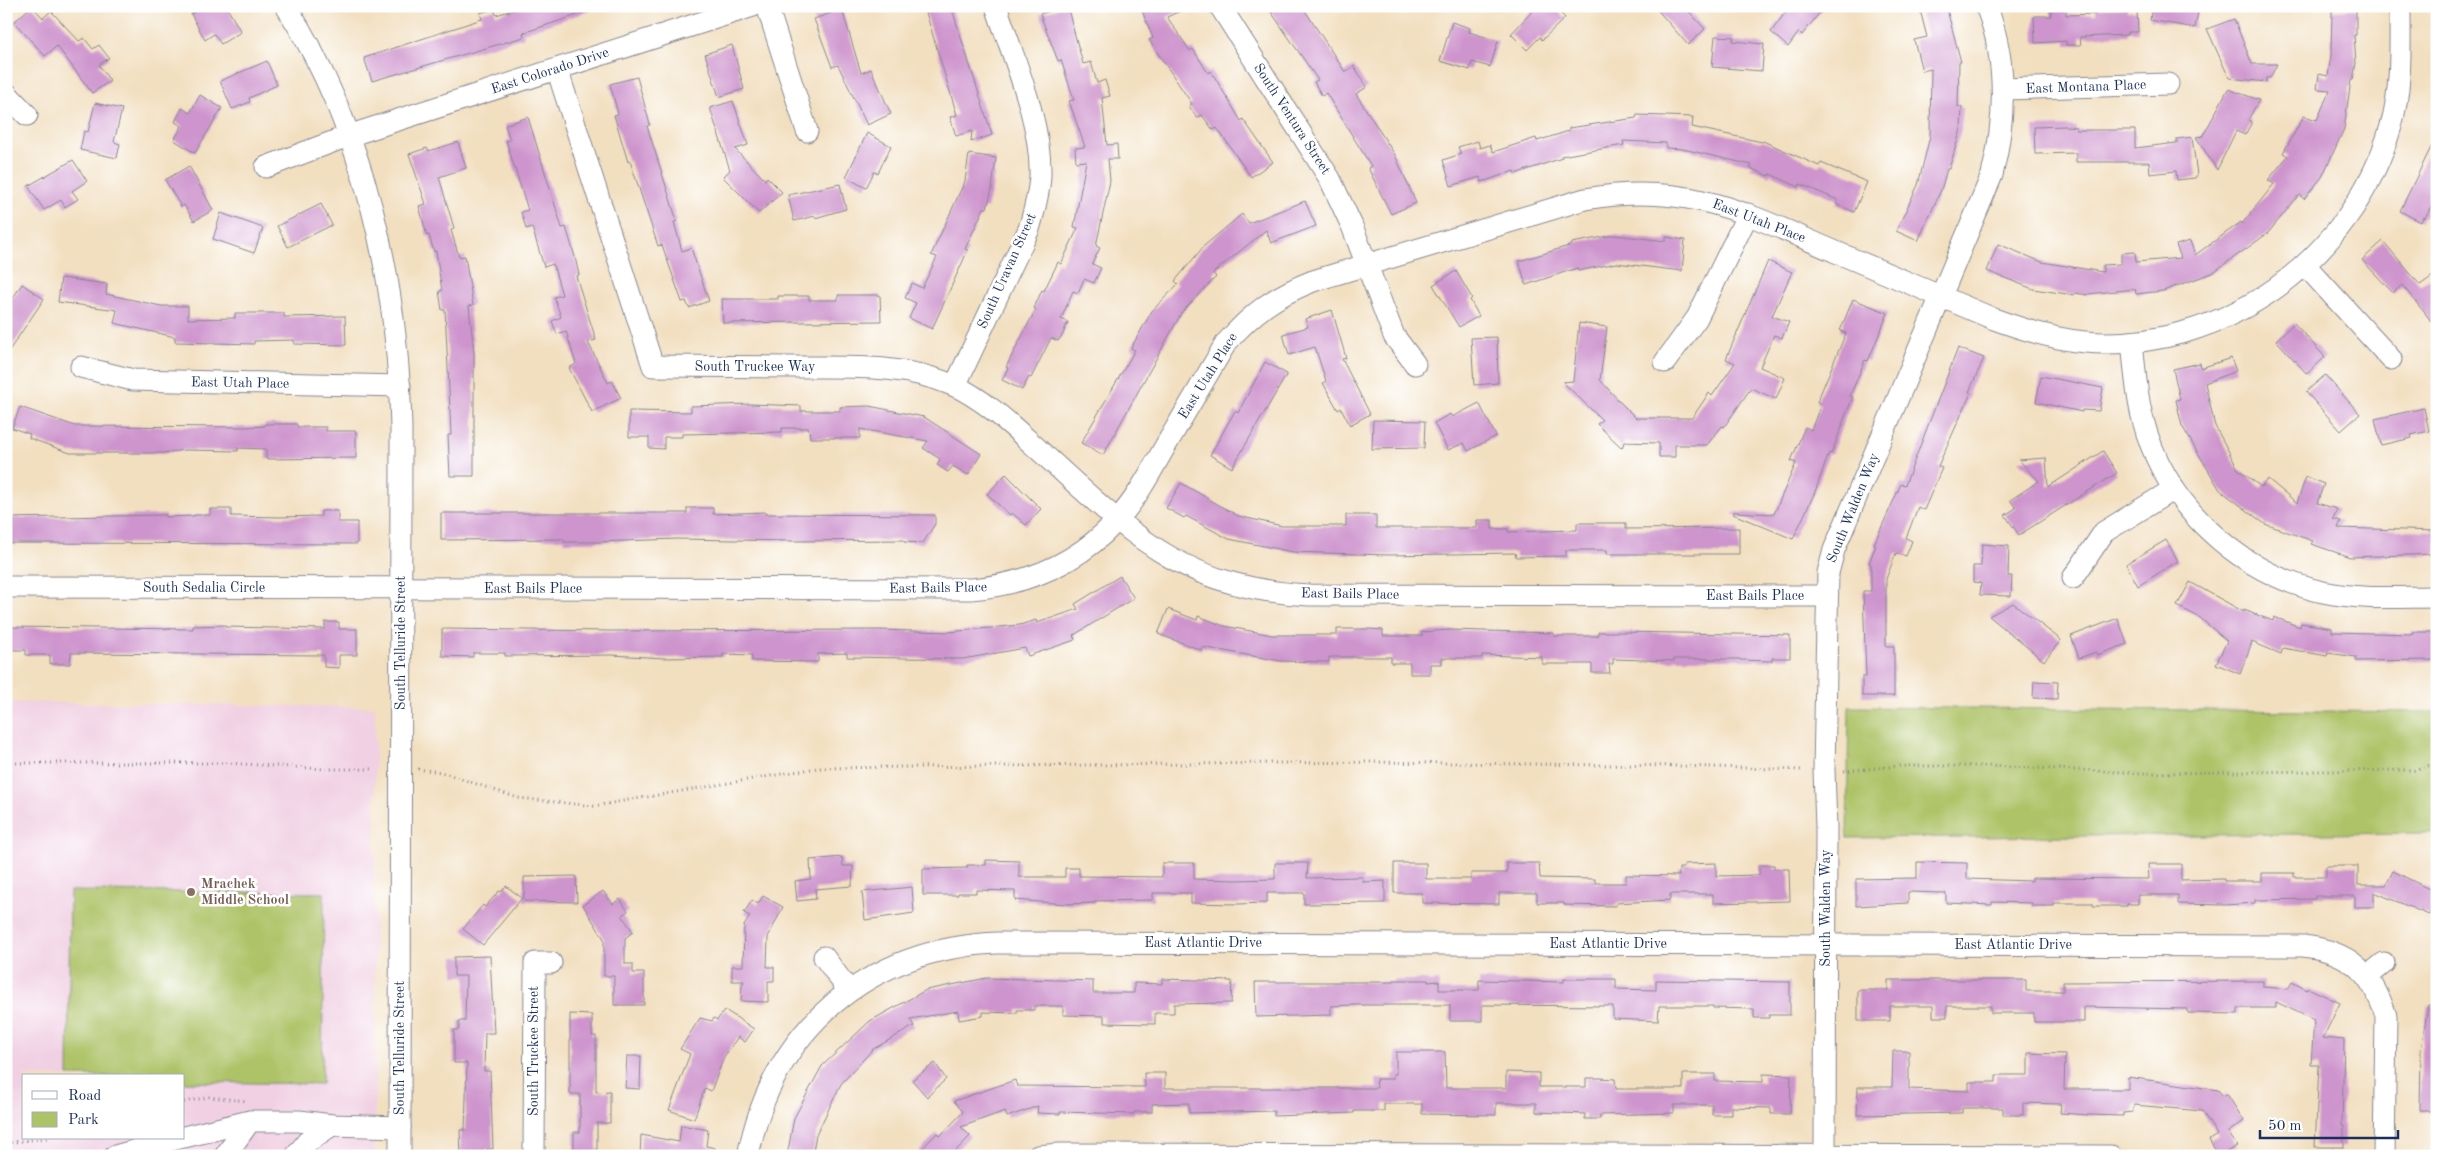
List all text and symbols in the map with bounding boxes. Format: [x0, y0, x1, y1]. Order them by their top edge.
street label: East Colorado Drive [489, 45, 611, 97]
street label: South Ventura Street [1251, 61, 1333, 177]
street label: East Montana Place [2025, 78, 2147, 96]
street label: East Utah Place [1711, 197, 1807, 245]
street label: South Uravan Street [975, 211, 1039, 331]
street label: East Utah Place [1176, 331, 1240, 421]
street label: South Truckee Way [695, 360, 816, 374]
street label: East Utah Place [191, 375, 289, 391]
street label: South Walden Way [1825, 450, 1882, 565]
street label: South Telluride Street [394, 576, 408, 710]
street label: East Bails Place [889, 580, 987, 596]
street label: South Sedalia Circle [143, 581, 265, 595]
street label: East Bails Place [484, 582, 582, 596]
street label: East Bails Place [1301, 586, 1399, 602]
street label: East Bails Place [1706, 589, 1804, 603]
street label: South Walden Way [1819, 849, 1833, 967]
place label: Mrachek Middle School [201, 877, 289, 907]
marker: Mrachek Middle School [185, 886, 197, 898]
street label: East Atlantic Drive [1144, 936, 1262, 950]
street label: East Atlantic Drive [1549, 937, 1667, 951]
street label: East Atlantic Drive [1954, 938, 2072, 952]
street label: South Telluride Street [393, 981, 407, 1115]
street label: South Truckee Street [527, 986, 541, 1116]
legend [22, 1074, 185, 1140]
text: Road [68, 1089, 102, 1104]
scale bar [2260, 1107, 2398, 1139]
text: Park [68, 1113, 99, 1128]
text: 50 m [2268, 1119, 2302, 1134]

